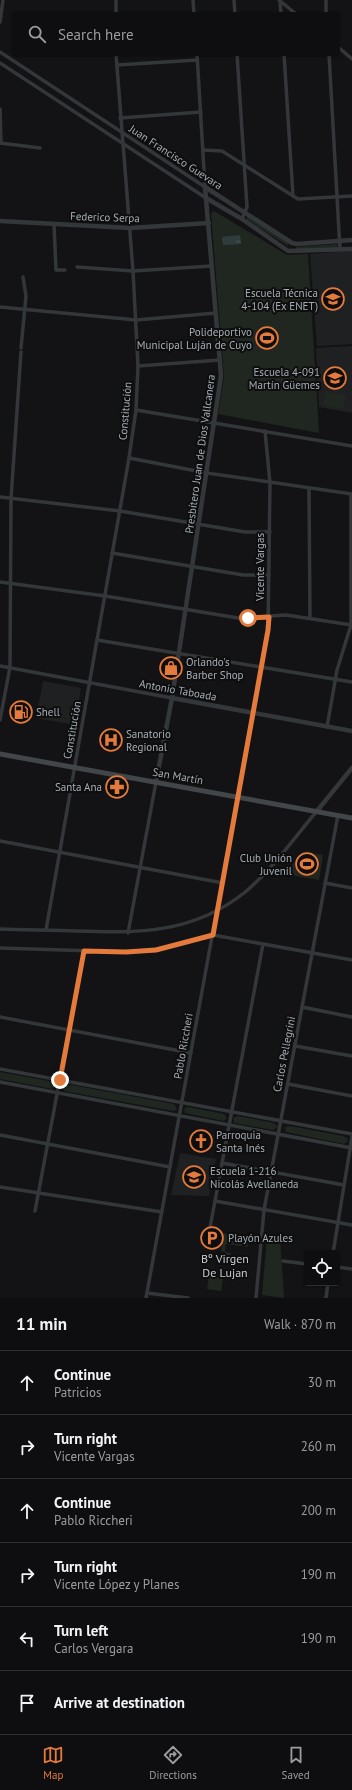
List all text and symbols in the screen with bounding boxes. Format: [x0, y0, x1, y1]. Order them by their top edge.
search box [12, 12, 340, 56]
icon: search [26, 23, 48, 45]
text: Search here [58, 25, 134, 44]
street label: Juan Francisco Guevara [126, 121, 225, 192]
street label: Federico Serpa [70, 209, 140, 225]
place label: Escuela Técnica 4-104 (Ex ENET) [241, 286, 318, 313]
school or university icon: Escuela Técnica 4-104 (Ex ENET) [320, 286, 346, 312]
place label: Polideportivo Municipal Luján de Cuyo [137, 325, 252, 352]
sports icon: Polideportivo Municipal Luján de Cuyo [254, 325, 280, 351]
place label: Escuela 4-091 Martín Güemes [249, 365, 320, 392]
school or university icon: Escuela 4-091 Martín Güemes [322, 365, 348, 391]
street label: Presbítero Juan de Dios Vallcanera [182, 374, 218, 534]
street label: Constitución [115, 381, 135, 441]
street label: Vicente Vargas [253, 533, 267, 602]
route start [239, 609, 257, 627]
shop icon: Orlando's Barber Shop [158, 655, 184, 681]
place label: Orlando's Barber Shop [186, 655, 244, 682]
street label: Antonio Taboada [138, 676, 218, 704]
fuel station icon: Shell [8, 699, 34, 725]
street label: Constitución [60, 700, 84, 760]
place label: Shell [36, 705, 61, 719]
hospital icon: Sanatorio Regional [98, 727, 124, 753]
place label: Sanatorio Regional [126, 727, 171, 754]
street label: San Martín [152, 765, 204, 787]
pharmacy icon: Santa Ana [104, 774, 130, 800]
place label: Santa Ana [55, 780, 102, 794]
place label: Club Unión Juvenil [240, 851, 293, 878]
sports icon: Club Unión Juvenil [294, 851, 320, 877]
street label: Pablo Riccheri [170, 1012, 196, 1080]
street label: Carlos Pellegrini [270, 1015, 298, 1093]
route end [51, 1071, 69, 1089]
church icon: Parroquia Santa Inés [188, 1128, 214, 1154]
place label: Parroquia Santa Inés [216, 1128, 265, 1155]
school or university icon: Escuela 1-216 Nicolás Avellaneda [181, 1164, 207, 1190]
place label: Escuela 1-216 Nicolás Avellaneda [210, 1164, 299, 1191]
parking icon: Playón Azules [199, 1225, 225, 1251]
place label: Playón Azules [228, 1231, 293, 1245]
map controls [304, 1250, 340, 1286]
button: locate [304, 1250, 340, 1286]
district label: Bº Virgen De Lujan [201, 1251, 249, 1280]
text: 11 min [16, 1313, 67, 1335]
text: Walk · 870 m [264, 1316, 336, 1333]
text: Continue [54, 1365, 111, 1384]
icon: ahead [16, 1372, 38, 1394]
text: 30 m [308, 1374, 336, 1391]
text: Patricios [54, 1384, 101, 1401]
text: Turn right [54, 1429, 117, 1448]
icon: right [16, 1436, 38, 1458]
text: 260 m [301, 1438, 336, 1455]
text: Vicente Vargas [54, 1448, 135, 1465]
text: Continue [54, 1493, 111, 1512]
icon: ahead [16, 1500, 38, 1522]
text: 200 m [301, 1502, 336, 1519]
text: Pablo Riccheri [54, 1512, 133, 1529]
text: Turn right [54, 1557, 117, 1576]
icon: right [16, 1564, 38, 1586]
text: 190 m [301, 1566, 336, 1583]
text: Vicente López y Planes [54, 1576, 179, 1593]
text: Turn left [54, 1621, 108, 1640]
icon: left [16, 1628, 38, 1650]
text: 190 m [301, 1630, 336, 1647]
text: Carlos Vergara [54, 1640, 133, 1657]
icon: arrive [16, 1692, 38, 1714]
text: Arrive at destination [54, 1693, 185, 1712]
tab: Map [42, 1744, 64, 1782]
tab: Directions [149, 1744, 197, 1782]
tab: Saved [282, 1744, 310, 1782]

